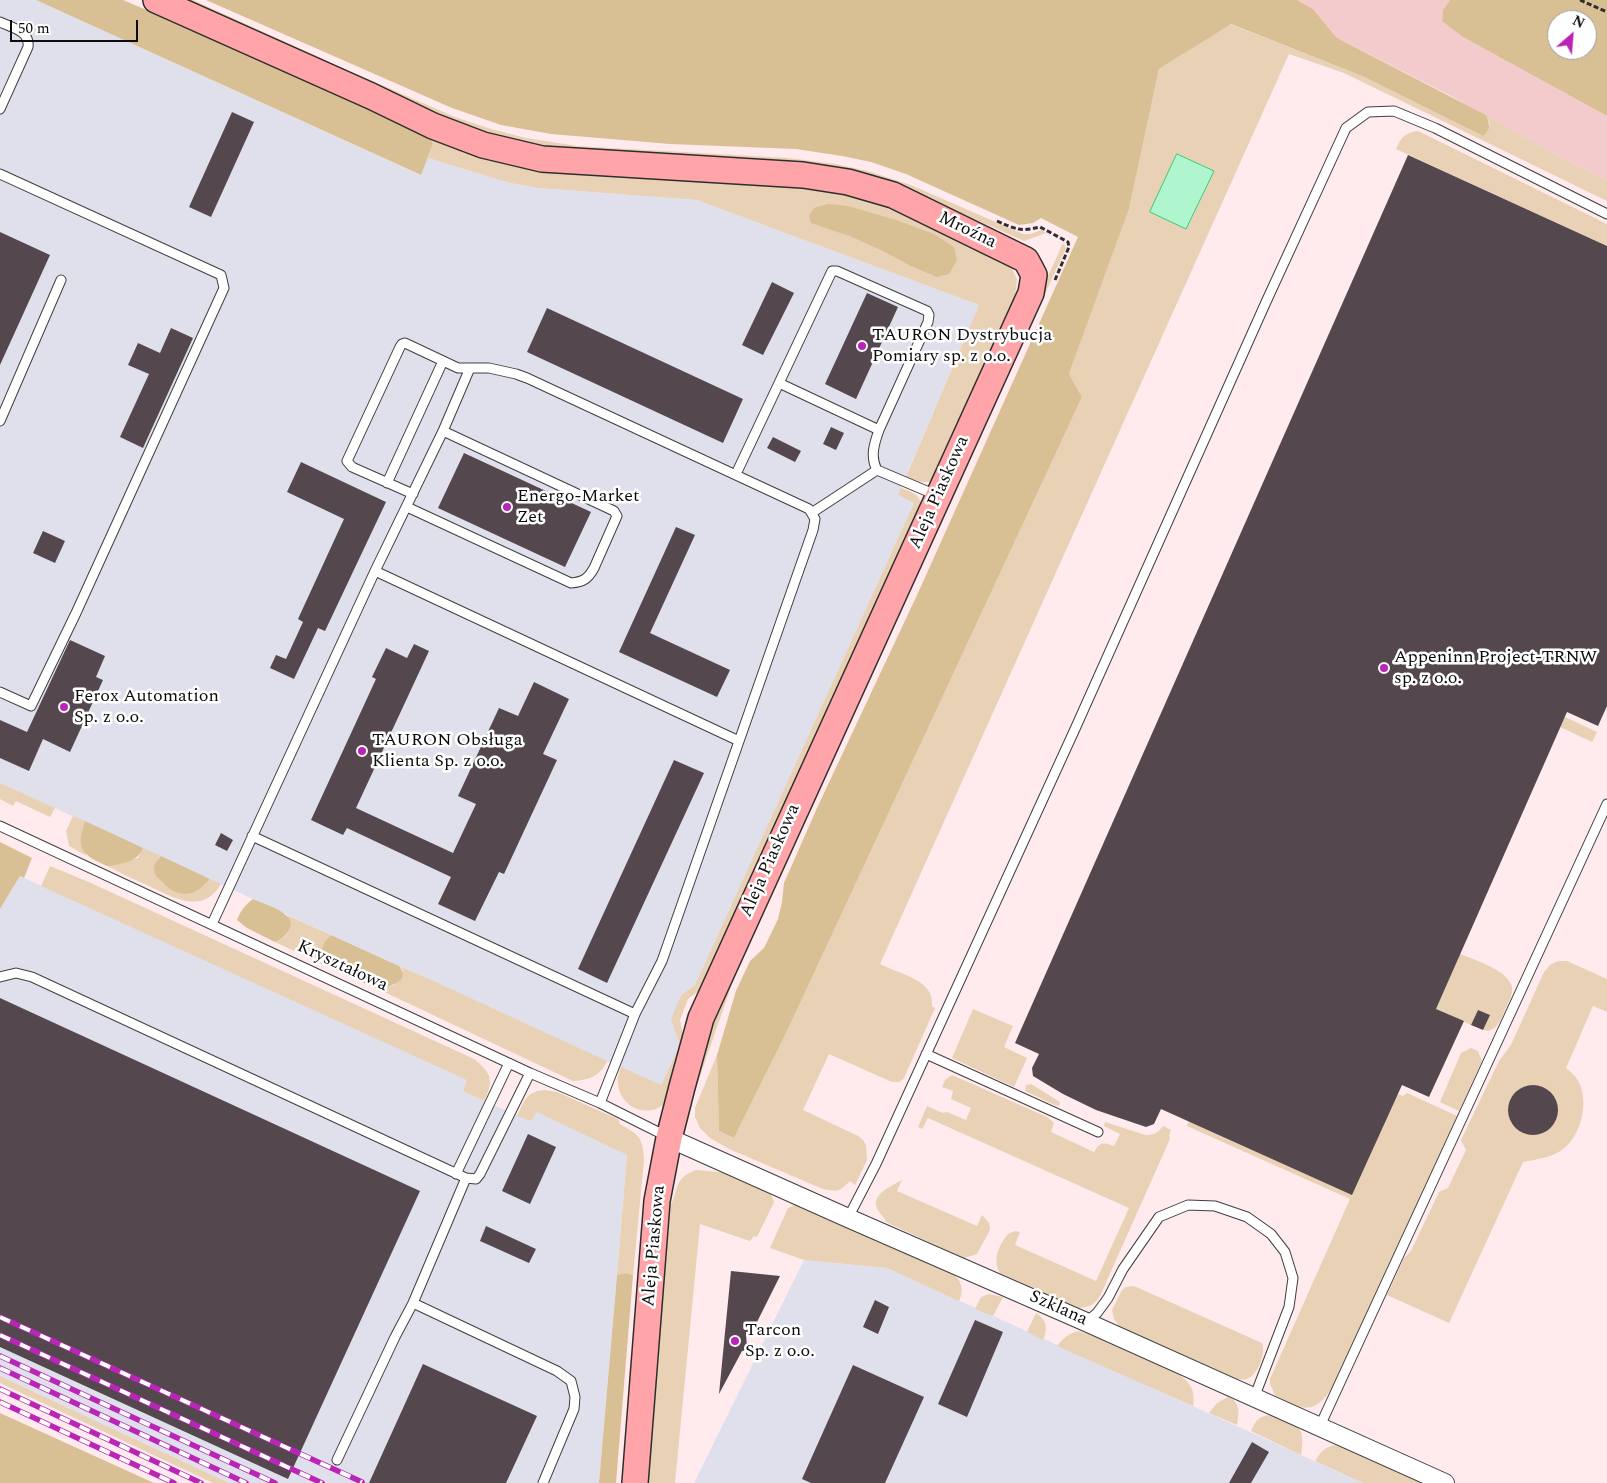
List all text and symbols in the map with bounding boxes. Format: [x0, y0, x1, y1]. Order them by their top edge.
scale bar [12, 10, 140, 42]
north arrow [1547, 10, 1597, 60]
text: N [1569, 10, 1588, 34]
text: 50 m [18, 17, 50, 40]
street label: Mroźna [934, 208, 1000, 254]
place label: TAURON Dystrybucja Pomiary sp. z o.o. [872, 325, 1052, 368]
marker: TAURON Dystrybucja Pomiary sp. z o.o. [856, 340, 868, 352]
street label: Aleja Piaskowa [905, 433, 975, 553]
place label: Energo-Market Zet [517, 486, 639, 528]
marker: Energo-Market Zet [501, 501, 513, 513]
place label: Appeninn Project-TRNW sp. z o.o. [1394, 647, 1597, 690]
marker: Appeninn Project-TRNW sp. z o.o. [1378, 662, 1390, 674]
place label: Ferox Automation Sp. z o.o. [74, 686, 219, 729]
marker: Ferox Automation Sp. z o.o. [58, 701, 70, 713]
place label: TAURON Obsługa Klienta Sp. z o.o. [372, 730, 522, 772]
marker: TAURON Obsługa Klienta Sp. z o.o. [356, 745, 368, 757]
street label: Aleja Piaskowa [736, 801, 806, 921]
street label: Kryształowa [293, 937, 391, 997]
street label: Aleja Piaskowa [639, 1184, 671, 1308]
street label: Szklana [1026, 1287, 1090, 1331]
place label: Tarcon Sp. z o.o. [745, 1320, 815, 1362]
marker: Tarcon Sp. z o.o. [729, 1335, 741, 1347]

